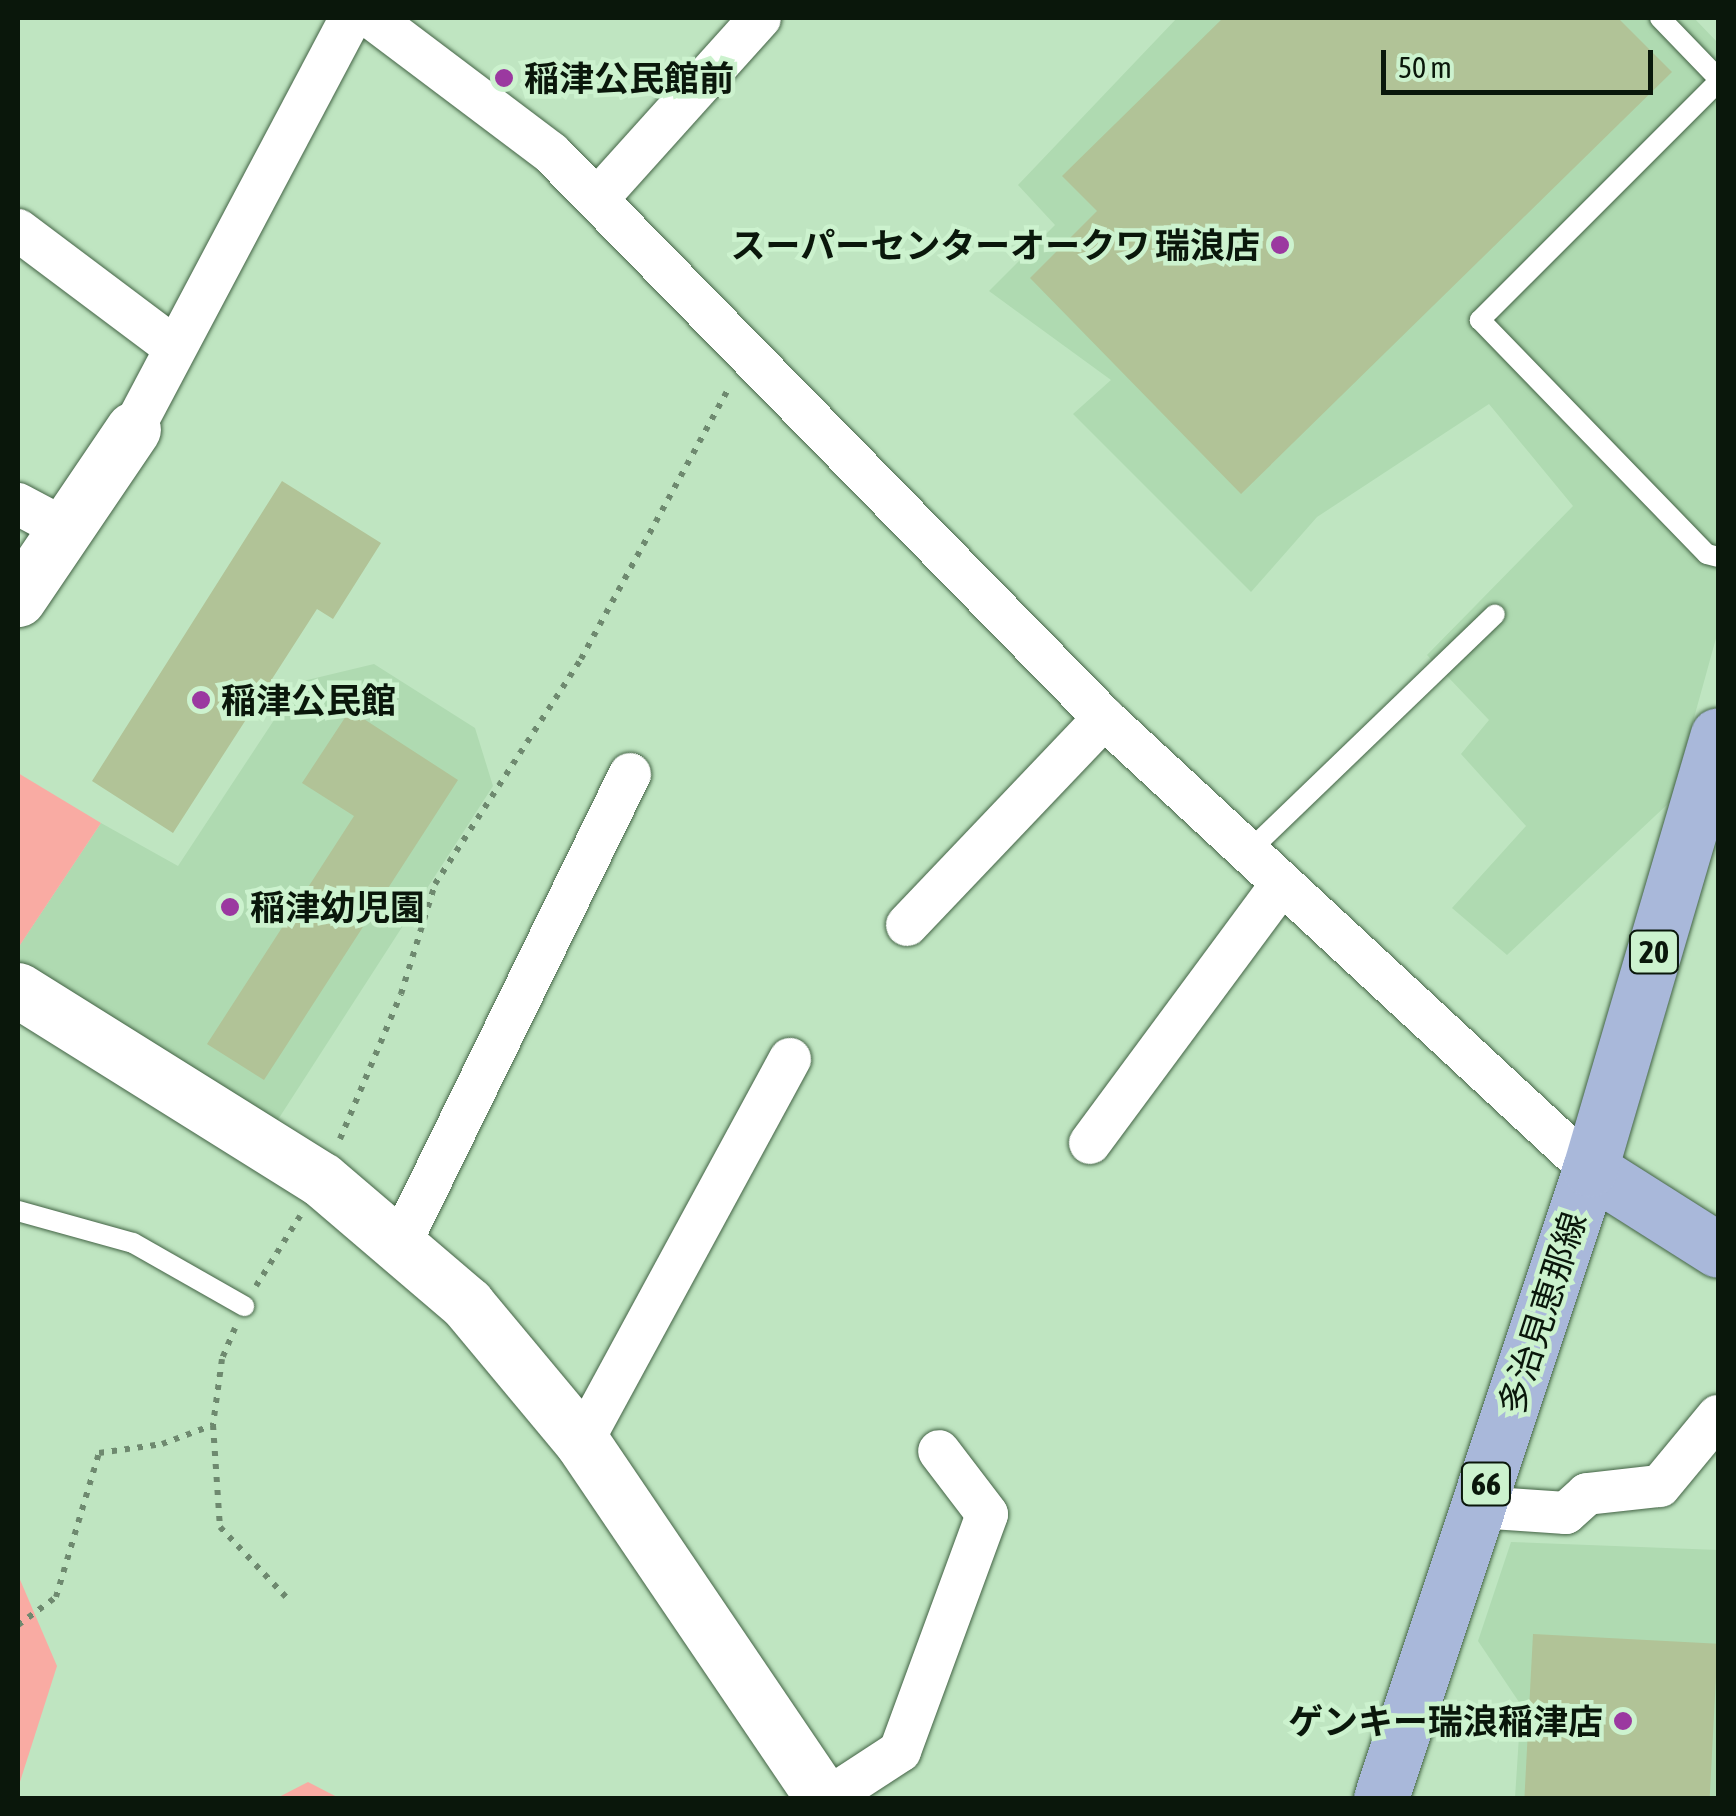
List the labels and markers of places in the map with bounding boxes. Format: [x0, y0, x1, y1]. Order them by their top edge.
place label: 稲津公民館前 [524, 57, 734, 99]
marker: 稲津公民館前 [493, 67, 515, 89]
place label: スーパーセンターオークワ 瑞浪店 [730, 224, 1260, 266]
marker: スーパーセンターオークワ 瑞浪店 [1269, 234, 1291, 256]
place label: 稲津公民館 [221, 679, 396, 721]
marker: 稲津公民館 [190, 689, 212, 711]
place label: 稲津幼児園 [250, 886, 425, 928]
marker: 稲津幼児園 [219, 896, 241, 918]
place label: ゲンキー瑞浪稲津店 [1288, 1700, 1603, 1742]
marker: ゲンキー瑞浪稲津店 [1612, 1710, 1634, 1732]

